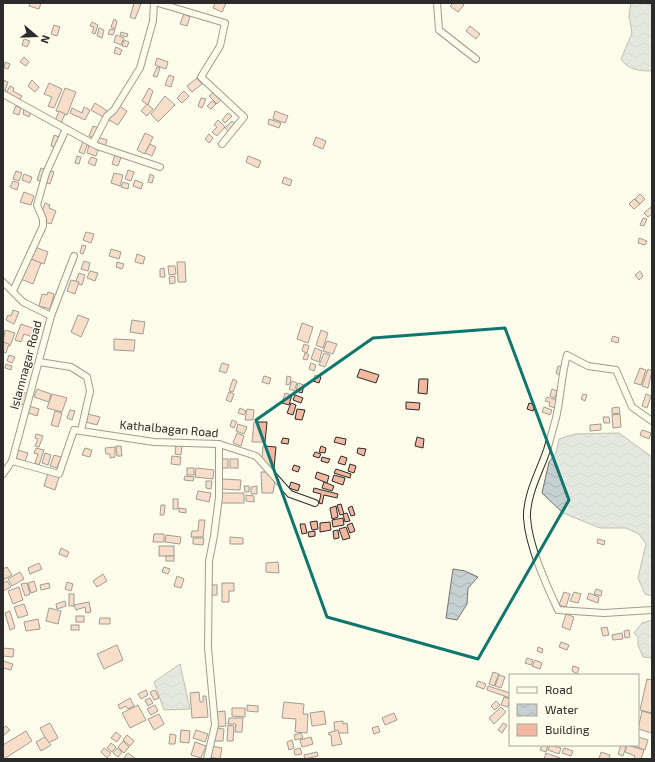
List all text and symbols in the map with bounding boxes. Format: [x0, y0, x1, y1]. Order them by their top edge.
north arrow [16, 16, 56, 56]
text: N [38, 34, 53, 45]
street label: Islamnagar Road [6, 319, 44, 411]
street label: Kathalbagan Road [119, 417, 219, 439]
legend [509, 674, 639, 746]
text: Road [545, 682, 573, 696]
text: Water [545, 702, 579, 716]
text: Building [545, 722, 590, 736]

